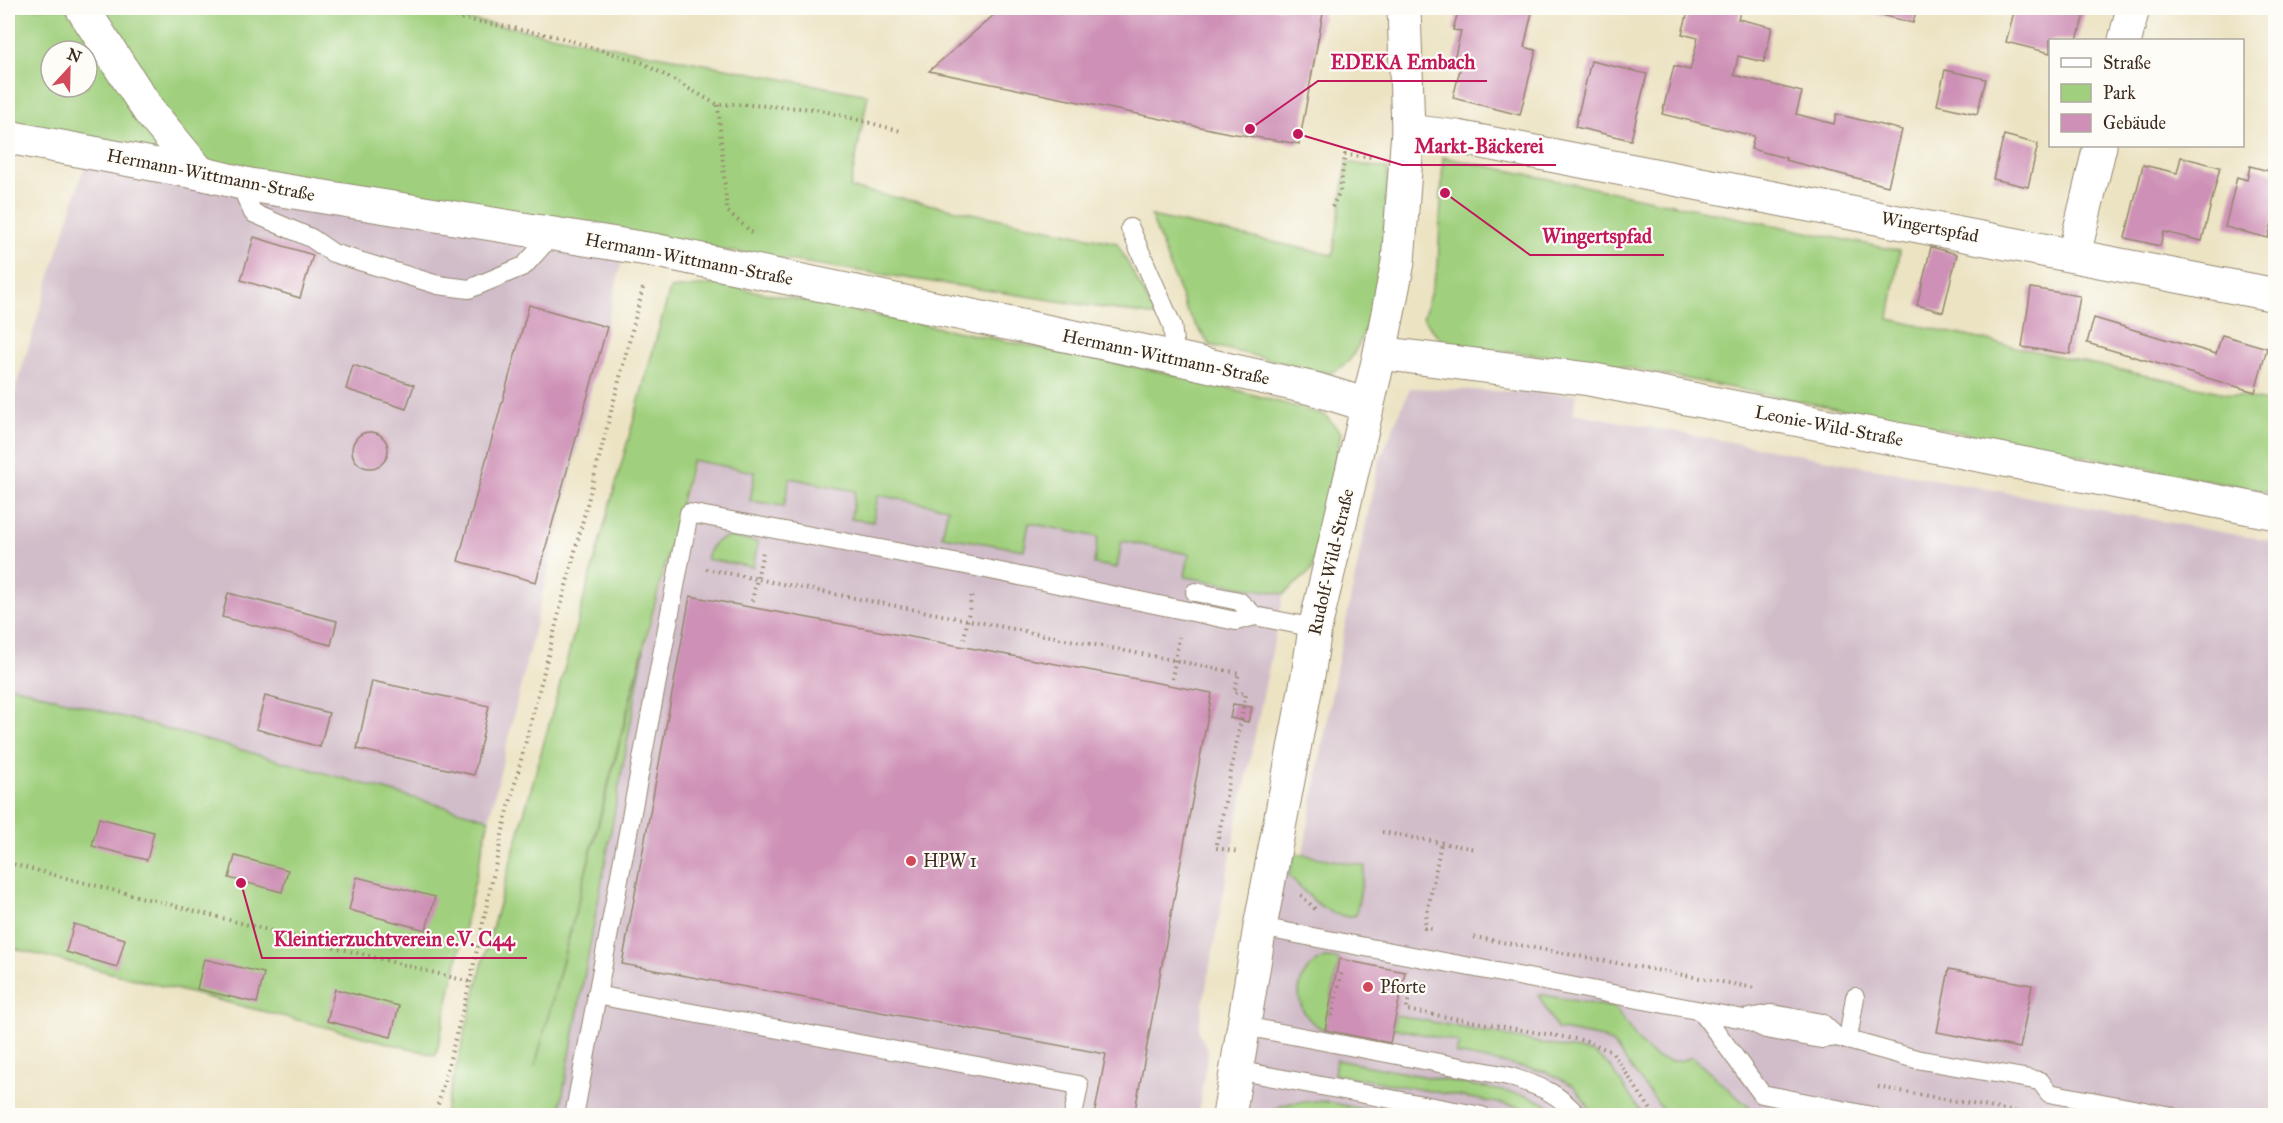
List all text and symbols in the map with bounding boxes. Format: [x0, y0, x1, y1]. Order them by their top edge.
north arrow [39, 39, 99, 99]
legend [2049, 39, 2244, 147]
callout: EDEKA Embach [1318, 43, 1487, 81]
text: N [65, 44, 85, 67]
text: EDEKA Embach [1331, 50, 1476, 74]
text: Straße [2103, 52, 2151, 74]
text: Park [2103, 82, 2136, 104]
text: Gebäude [2103, 112, 2166, 134]
callout: Markt-Bäckerei [1402, 127, 1556, 165]
text: Markt-Bäckerei [1414, 134, 1544, 158]
street label: Hermann-Wittmann-Straße [105, 144, 317, 206]
street label: Wingertspfad [1879, 207, 1981, 248]
callout: Wingertspfad [1530, 217, 1664, 255]
text: Wingertspfad [1542, 224, 1653, 249]
street label: Hermann-Wittmann-Straße [583, 228, 795, 290]
street label: Hermann-Wittmann-Straße [1060, 324, 1272, 390]
street label: Leonie-Wild-Straße [1753, 401, 1905, 451]
street label: Rudolf-Wild-Straße [1303, 487, 1359, 637]
place label: HPW 1 [923, 850, 977, 872]
marker: HPW 1 [904, 854, 918, 868]
callout: Kleintierzuchtverein e.V. C44 [262, 920, 527, 958]
text: Kleintierzuchtverein e.V. C44 [273, 927, 515, 952]
place label: Pforte [1380, 976, 1426, 998]
marker: Pforte [1361, 980, 1375, 994]

